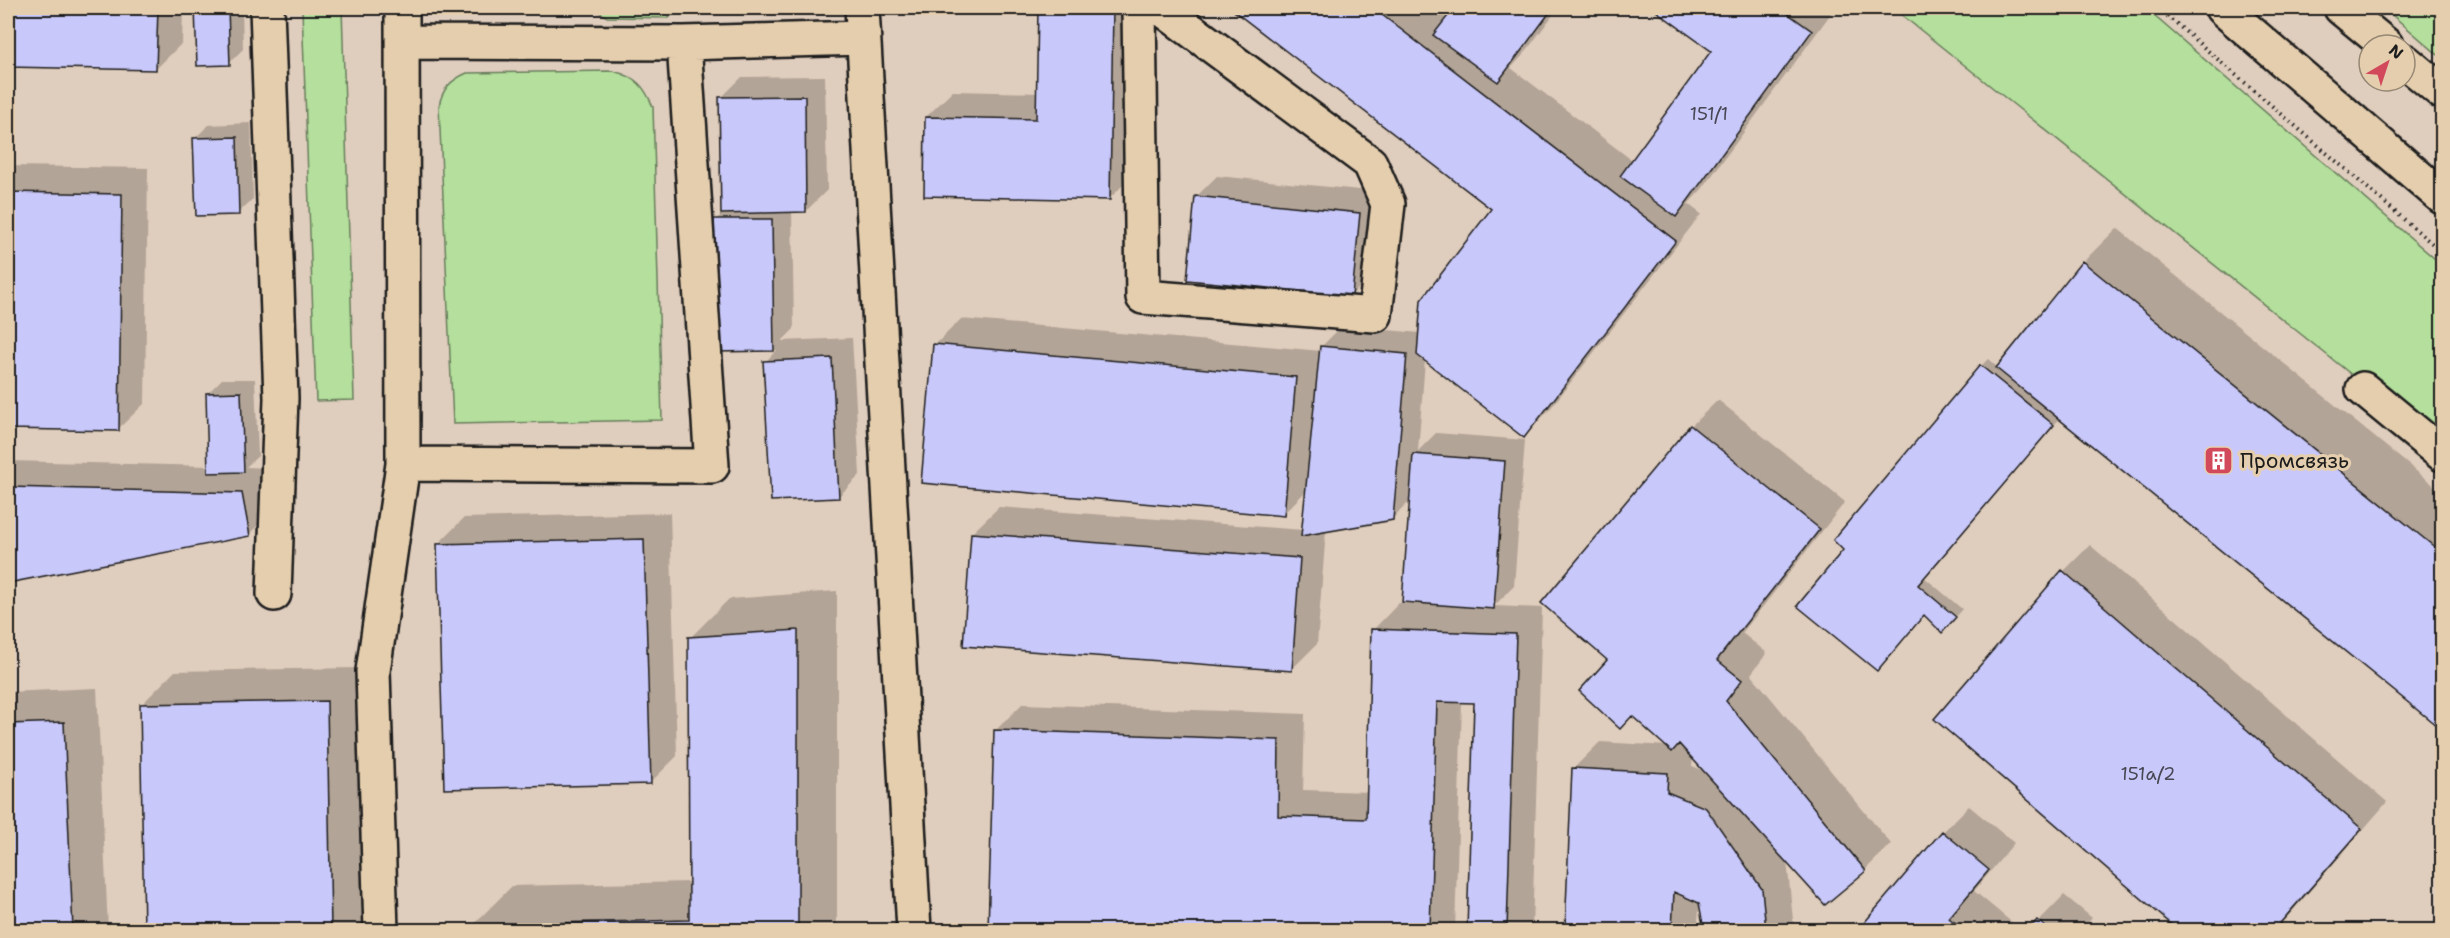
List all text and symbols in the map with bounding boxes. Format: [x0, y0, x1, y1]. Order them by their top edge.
north arrow [2357, 33, 2417, 93]
text: N [2385, 40, 2408, 64]
house number: 151/1 [1690, 102, 1728, 126]
building icon: Промсвязь [2203, 445, 2235, 477]
place label: Промсвязь [2240, 447, 2349, 475]
house number: 151а/2 [2120, 762, 2176, 786]

